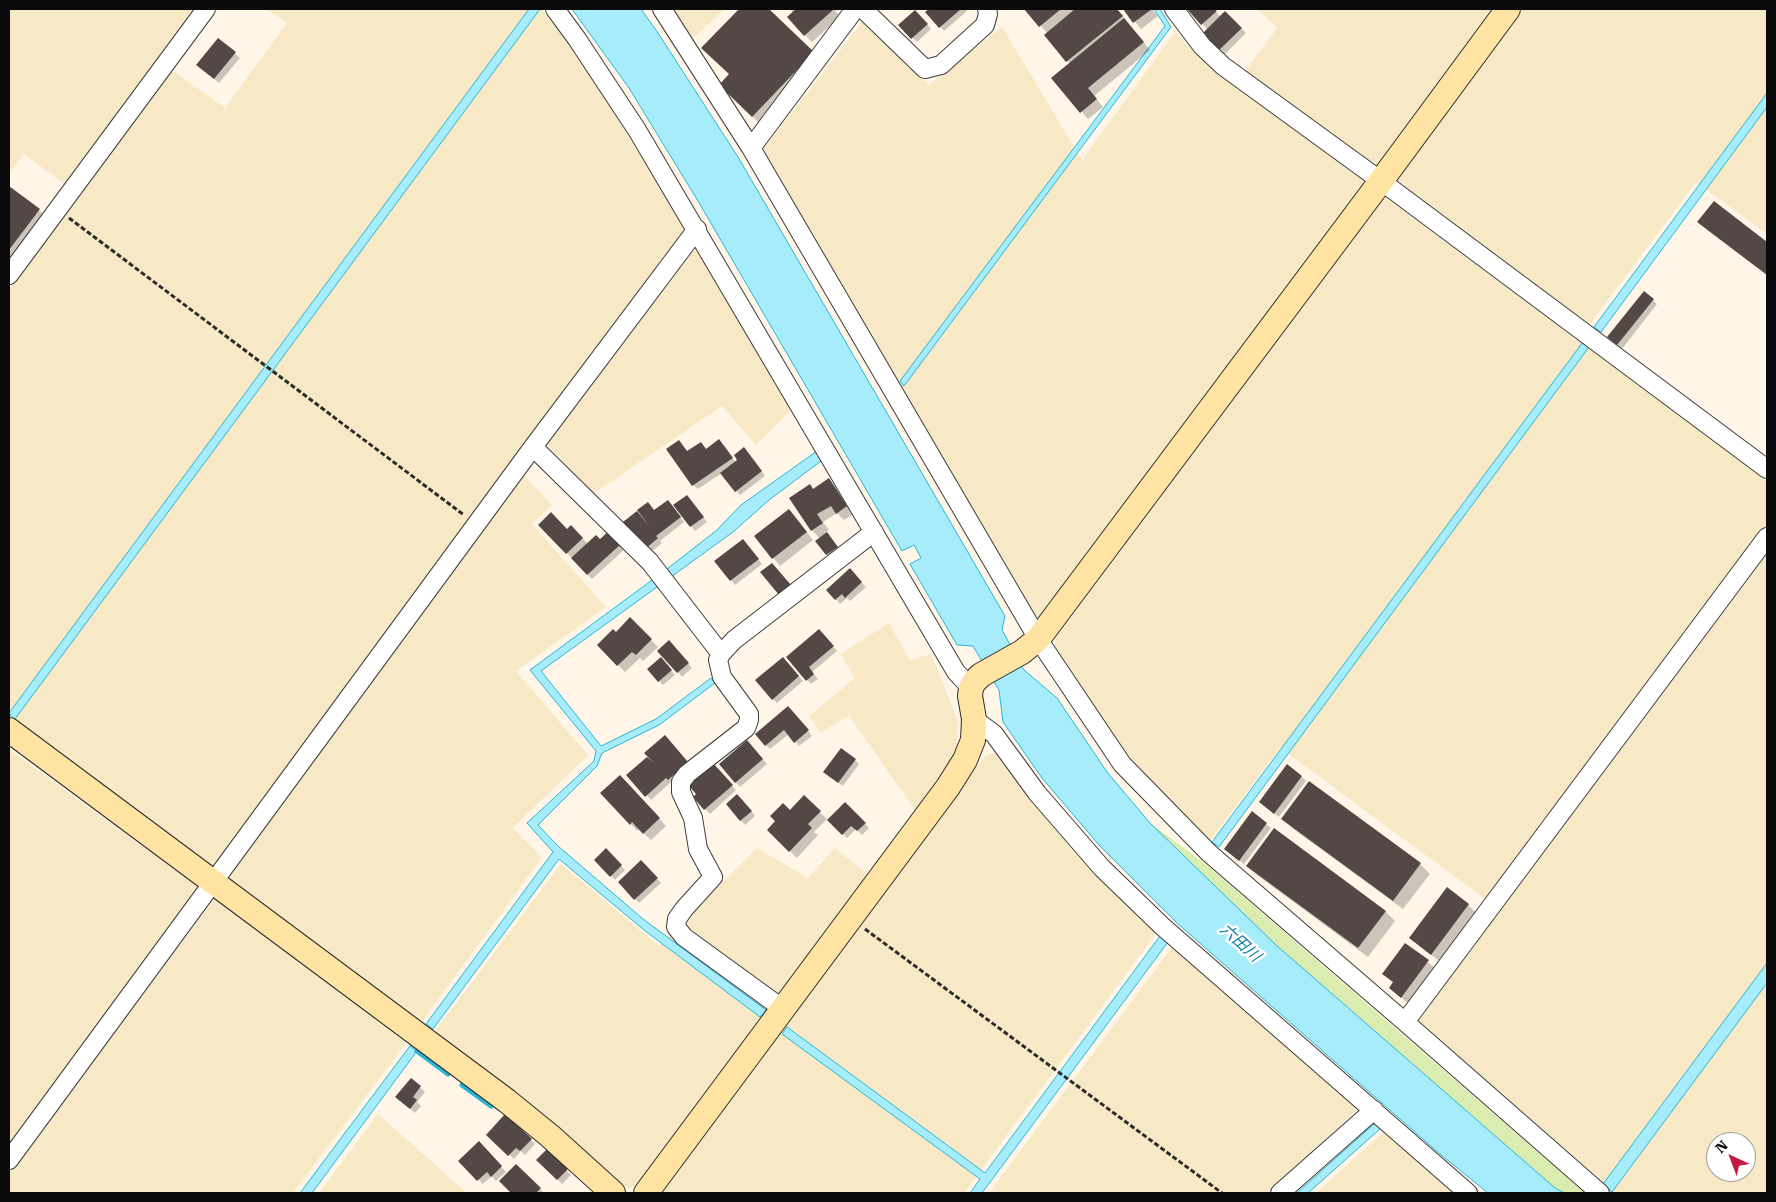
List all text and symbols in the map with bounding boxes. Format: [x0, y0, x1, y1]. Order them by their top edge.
water label: 六田川 [1216, 920, 1264, 966]
north arrow [1706, 1132, 1756, 1182]
text: N [1712, 1137, 1731, 1156]

